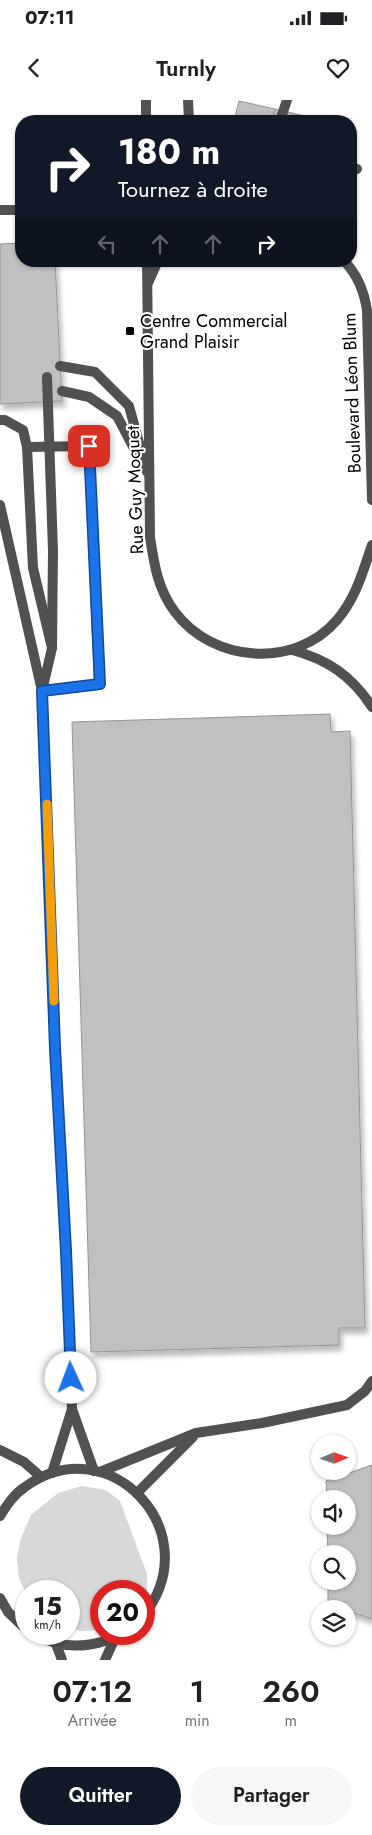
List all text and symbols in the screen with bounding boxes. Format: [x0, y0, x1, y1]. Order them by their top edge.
text: 07:11 [25, 4, 75, 31]
text: Turnly [156, 52, 216, 84]
icon: back [20, 54, 48, 82]
icon: heart [324, 54, 352, 82]
text: 180 m [118, 127, 220, 177]
icon: right [35, 135, 100, 200]
text: Tournez à droite [118, 173, 268, 205]
icon: left [93, 230, 121, 258]
icon: ahead [146, 230, 174, 258]
icon: ahead [199, 230, 227, 258]
icon: right [252, 230, 280, 258]
place label: Centre Commercial Grand Plaisir [140, 308, 287, 355]
street label: Boulevard Léon Blum [336, 312, 368, 474]
marker: Centre Commercial Grand Plaisir [124, 325, 136, 337]
pin [68, 425, 110, 467]
street label: Rue Guy Moquet [120, 425, 150, 555]
icon: arrive [75, 432, 103, 460]
position arrow [44, 1351, 96, 1403]
north arrow [311, 1435, 356, 1480]
map controls [311, 1435, 356, 1645]
button: sound [311, 1490, 356, 1535]
button: search [311, 1545, 356, 1590]
speed limit sign: 20 [90, 1580, 155, 1645]
text: 15 [33, 1588, 62, 1624]
button: layers [311, 1600, 356, 1645]
text: km/h [34, 1616, 61, 1634]
text: 07:12 [52, 1670, 132, 1713]
text: 1 [190, 1670, 205, 1713]
text: 260 [262, 1670, 320, 1713]
text: Arrivée [68, 1709, 117, 1732]
text: min [185, 1709, 210, 1732]
text: m [285, 1709, 297, 1732]
button: Quitter [20, 1767, 181, 1825]
button: Partager [191, 1767, 352, 1825]

